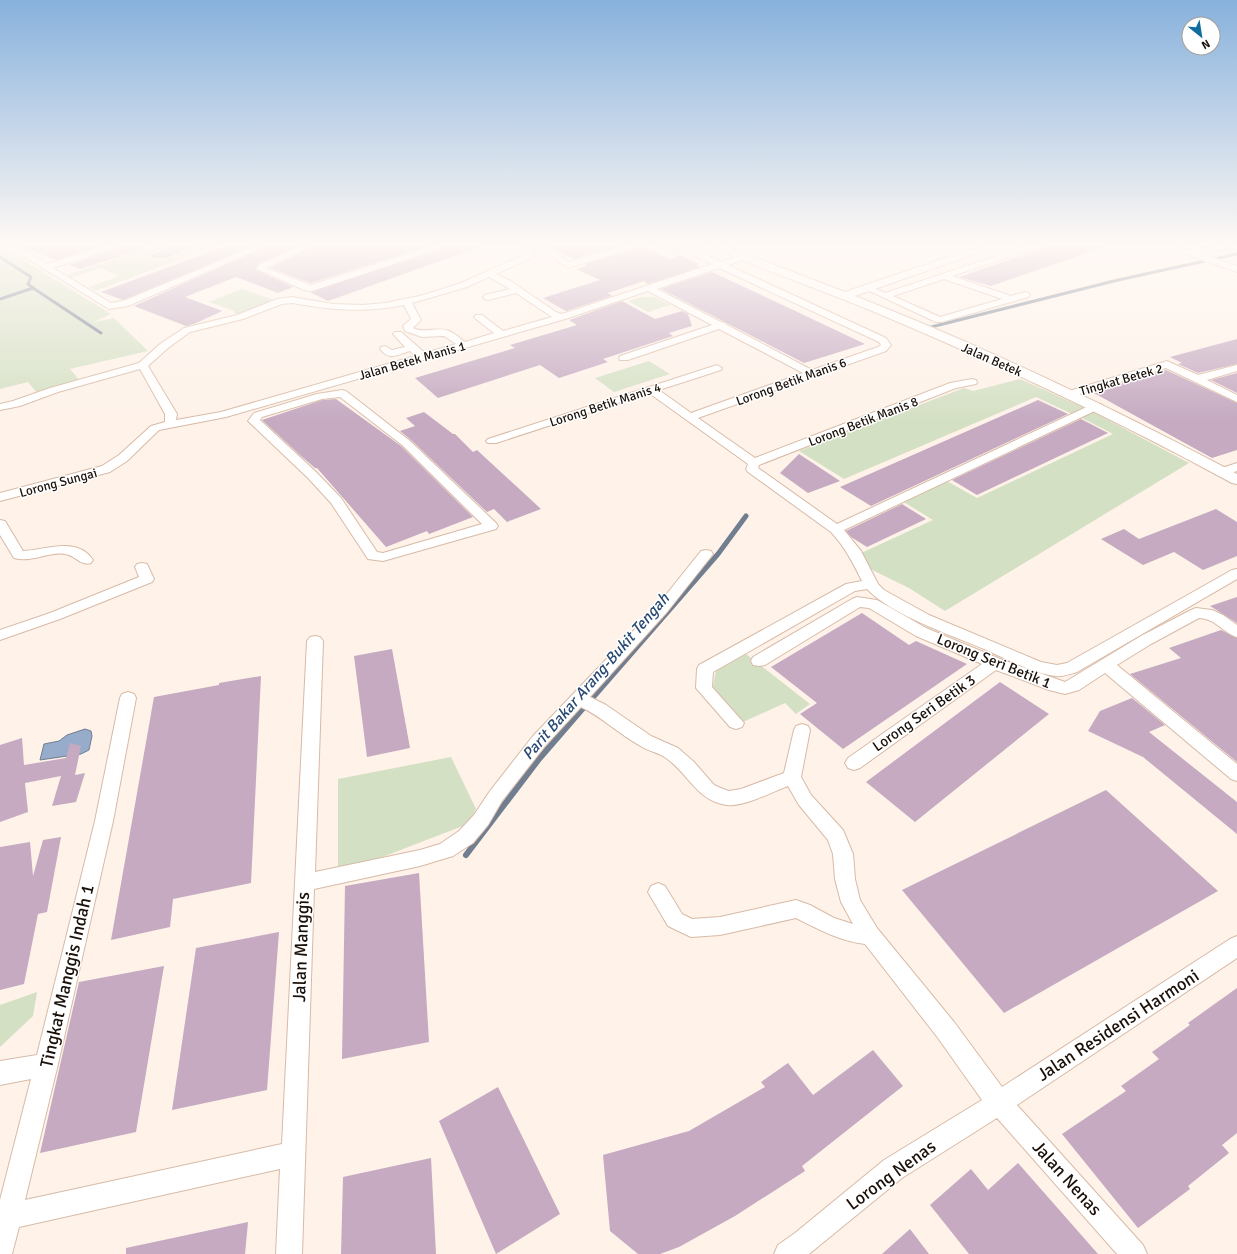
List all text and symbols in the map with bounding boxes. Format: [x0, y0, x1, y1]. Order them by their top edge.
north arrow [1181, 16, 1221, 56]
text: N [1199, 37, 1212, 52]
street label: Jalan Betek Manis 1 [357, 338, 468, 384]
street label: Jalan Betek [959, 340, 1025, 380]
street label: Lorong Betik Manis 6 [734, 354, 849, 409]
street label: Tingkat Betek 2 [1078, 360, 1165, 399]
street label: Lorong Betik Manis 4 [547, 379, 663, 431]
street label: Lorong Betik Manis 8 [806, 394, 921, 450]
street label: Lorong Sungai [18, 465, 99, 501]
water label: Parit Bakar Arang-Bukit Tengah [518, 588, 674, 764]
street label: Lorong Seri Betik 1 [934, 630, 1054, 692]
street label: Lorong Seri Betik 3 [869, 671, 979, 755]
street label: Tingkat Manggis Indah 1 [35, 882, 99, 1070]
street label: Jalan Manggis [288, 891, 314, 1002]
street label: Jalan Residensi Harmoni [1033, 964, 1203, 1086]
street label: Lorong Nenas [842, 1135, 940, 1215]
street label: Jalan Nenas [1028, 1136, 1106, 1220]

